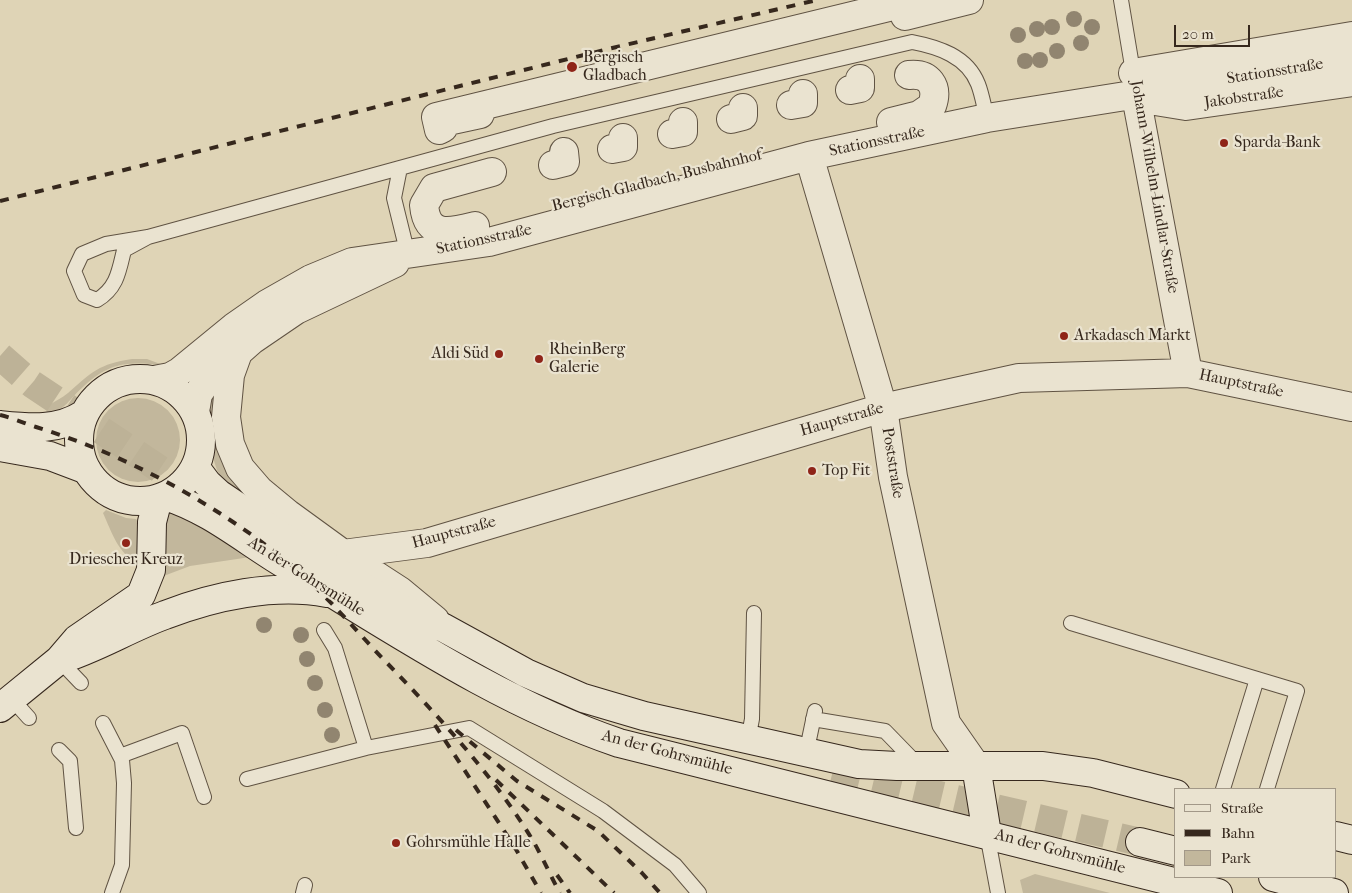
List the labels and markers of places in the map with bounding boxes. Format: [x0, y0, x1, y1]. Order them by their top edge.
place label: Bergisch Gladbach [583, 48, 647, 86]
marker: Bergisch Gladbach [565, 60, 579, 74]
place label: Sparda-Bank [1234, 133, 1321, 153]
marker: Sparda-Bank [1218, 137, 1230, 149]
place label: Arkadasch Markt [1074, 326, 1191, 346]
marker: Arkadasch Markt [1058, 330, 1070, 342]
place label: RheinBerg Galerie [549, 340, 625, 378]
place label: Aldi Süd [432, 344, 489, 364]
marker: Aldi Süd [493, 348, 505, 360]
marker: RheinBerg Galerie [533, 353, 545, 365]
place label: Top Fit [822, 461, 870, 481]
marker: Top Fit [806, 465, 818, 477]
marker: Driescher Kreuz [120, 537, 132, 549]
place label: Driescher Kreuz [69, 550, 183, 570]
place label: Gohrsmühle Halle [406, 833, 531, 853]
marker: Gohrsmühle Halle [390, 837, 402, 849]

